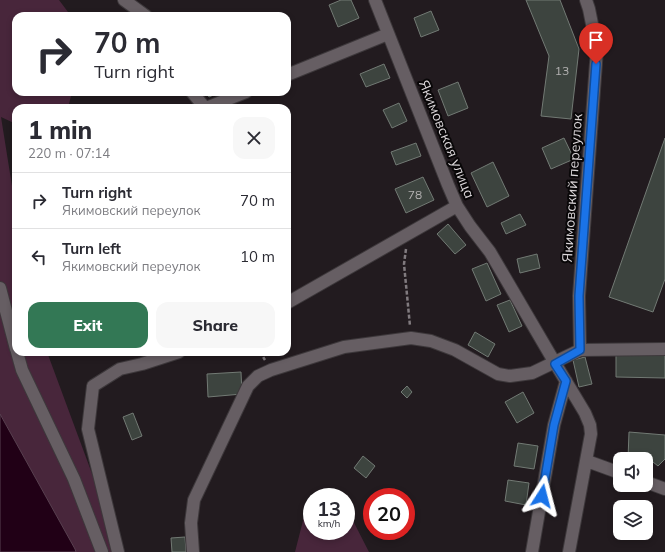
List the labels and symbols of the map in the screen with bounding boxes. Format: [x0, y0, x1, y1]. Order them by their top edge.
pin [579, 23, 613, 64]
house number: 13 [555, 63, 569, 78]
street label: Якимовская улица [415, 77, 479, 201]
street label: Якимовский переулок [558, 113, 586, 263]
house number: 78 [408, 187, 422, 202]
position arrow [521, 475, 563, 517]
speed limit sign: 20 [363, 488, 415, 540]

